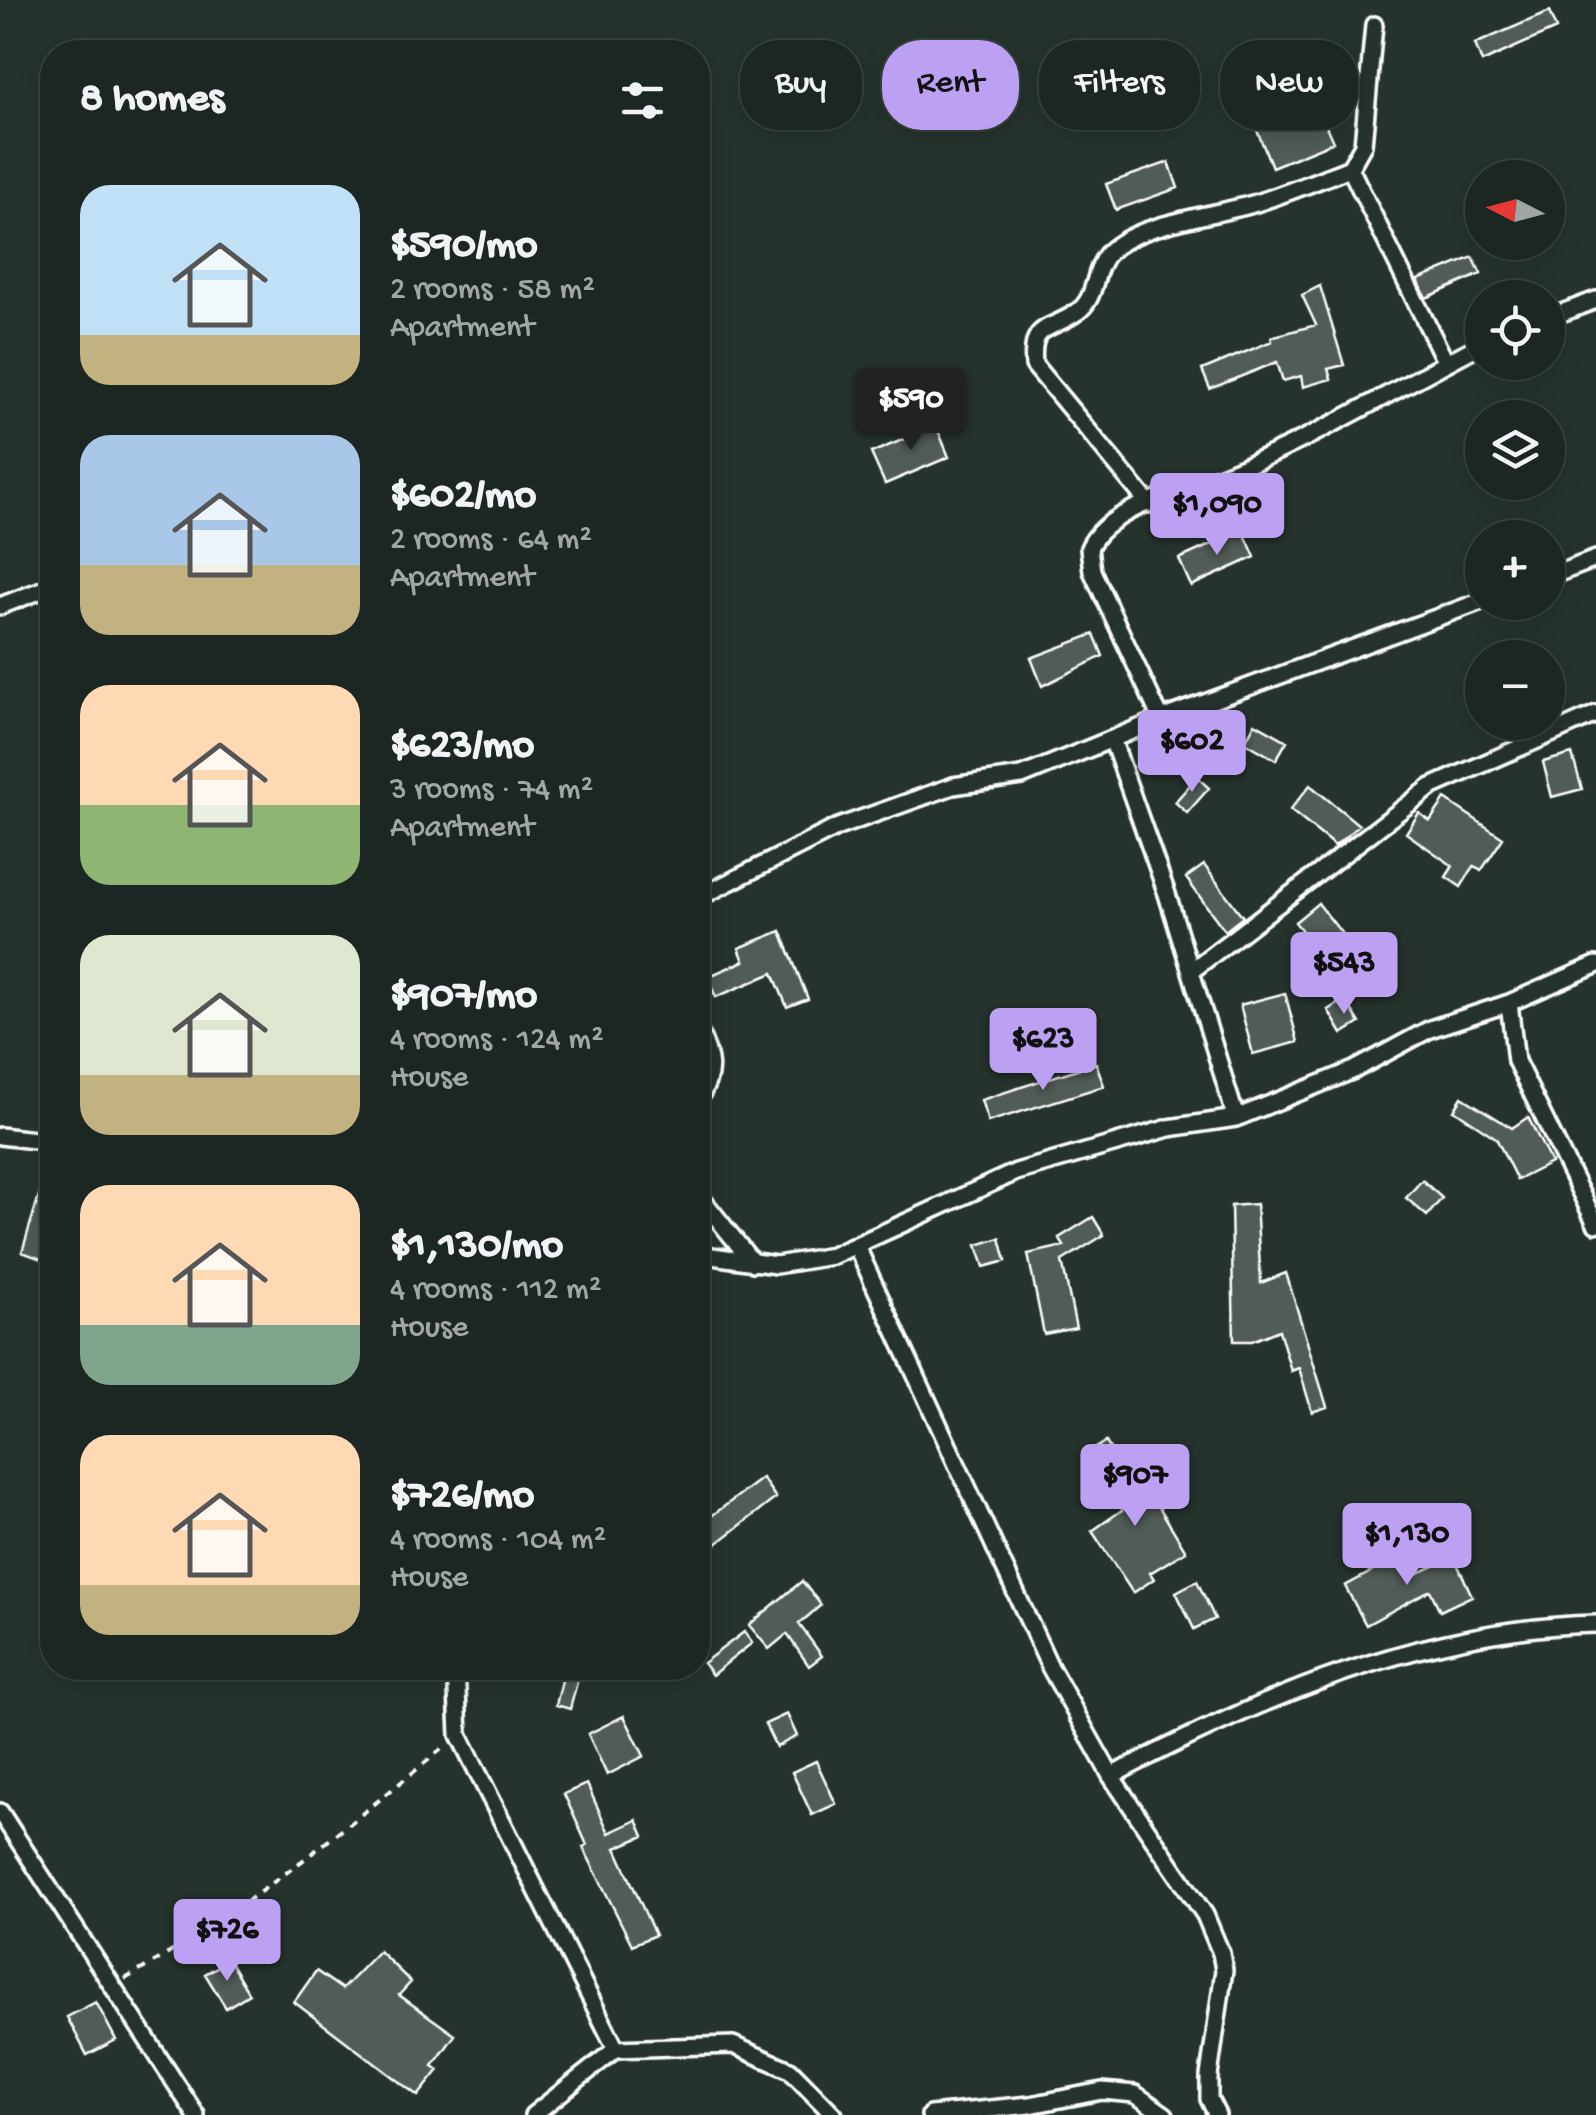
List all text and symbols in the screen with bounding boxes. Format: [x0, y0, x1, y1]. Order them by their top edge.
chip: Buy [740, 40, 862, 130]
chip: Rent [882, 40, 1019, 130]
chip: Filters [1039, 40, 1200, 130]
chip: New [1220, 40, 1358, 130]
icon: filters [615, 73, 670, 128]
text: 8 homes [80, 76, 224, 125]
north arrow [1465, 160, 1565, 260]
map controls [1465, 160, 1565, 740]
text: $590/mo [390, 223, 538, 272]
icon: home [160, 225, 280, 345]
text: 2 rooms · 58 m² [390, 272, 595, 310]
button: locate [1465, 280, 1565, 380]
text: Apartment [390, 310, 534, 348]
pin: $590 [852, 368, 970, 453]
text: $590 [878, 381, 944, 419]
button: layers [1465, 400, 1565, 500]
text: $602/mo [390, 473, 536, 522]
pin: $1,090 [1136, 473, 1298, 558]
icon: home [160, 475, 280, 595]
text: $1,090 [1172, 486, 1262, 524]
button: + [1465, 520, 1565, 620]
text: 2 rooms · 64 m² [390, 522, 592, 560]
text: Apartment [390, 560, 534, 598]
button: − [1465, 640, 1565, 740]
pin: $602 [1133, 710, 1251, 795]
text: $623/mo [390, 723, 534, 772]
text: $602 [1160, 723, 1224, 761]
icon: home [160, 725, 280, 845]
text: 3 rooms · 74 m² [390, 772, 593, 810]
text: Apartment [390, 810, 534, 848]
pin: $543 [1285, 932, 1403, 1017]
text: $543 [1313, 945, 1375, 983]
text: $907/mo [390, 973, 537, 1022]
icon: home [160, 975, 280, 1095]
pin: $623 [984, 1008, 1102, 1093]
text: $623 [1012, 1021, 1074, 1059]
text: 4 rooms · 124 m² [390, 1022, 604, 1060]
text: House [390, 1060, 468, 1098]
text: $1,130/mo [390, 1223, 563, 1272]
icon: home [160, 1225, 280, 1345]
text: 4 rooms · 112 m² [390, 1272, 601, 1310]
text: House [390, 1310, 468, 1348]
pin: $907 [1076, 1444, 1194, 1529]
text: $907 [1102, 1457, 1168, 1495]
text: $726/mo [390, 1473, 534, 1522]
icon: home [160, 1475, 280, 1595]
pin: $1,130 [1326, 1503, 1488, 1588]
text: $1,130 [1364, 1516, 1450, 1554]
text: 4 rooms · 104 m² [390, 1522, 606, 1560]
text: House [390, 1560, 468, 1598]
pin: $726 [168, 1899, 286, 1984]
text: $726 [196, 1912, 258, 1950]

